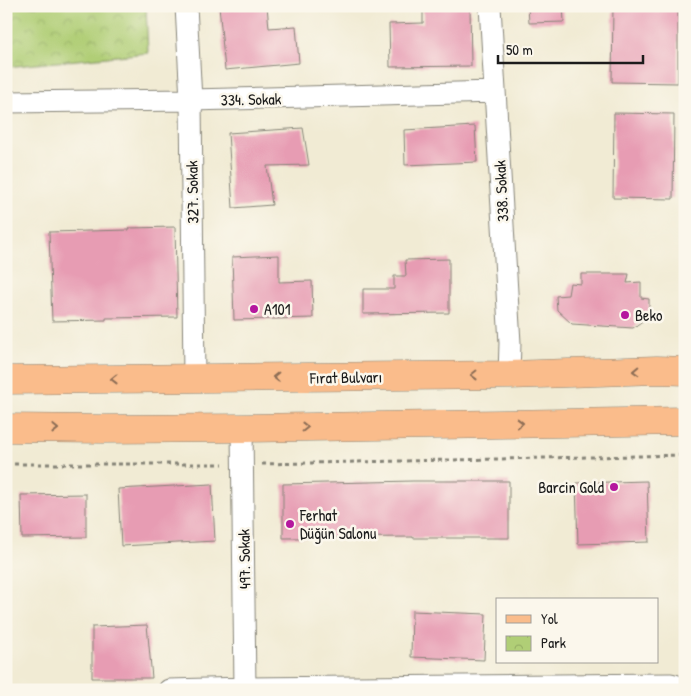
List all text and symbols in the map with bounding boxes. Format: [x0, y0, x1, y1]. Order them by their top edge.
scale bar [498, 32, 644, 64]
text: 50 m [506, 39, 533, 60]
street label: 334. Sokak [220, 87, 282, 111]
street label: 338. Sokak [488, 159, 514, 222]
street label: 327. Sokak [180, 160, 204, 224]
place label: A101 [264, 298, 291, 320]
marker: A101 [248, 303, 260, 315]
place label: Beko [635, 304, 663, 326]
marker: Beko [619, 309, 631, 321]
street label: Fırat Bulvarı [309, 365, 382, 389]
one-way arrow [632, 366, 640, 376]
one-way arrow [469, 370, 477, 380]
one-way arrow [272, 372, 280, 382]
one-way arrow [109, 374, 117, 384]
one-way arrow [516, 418, 524, 428]
one-way arrow [302, 422, 309, 432]
one-way arrow [52, 424, 59, 434]
place label: Barcin Gold [538, 476, 604, 498]
marker: Barcin Gold [608, 481, 620, 493]
place label: Ferhat Düğün Salonu [299, 504, 377, 544]
marker: Ferhat Düğün Salonu [284, 518, 296, 530]
street label: 497. Sokak [232, 528, 256, 589]
legend [496, 598, 658, 664]
text: Yol [541, 608, 558, 629]
text: Park [541, 632, 566, 653]

